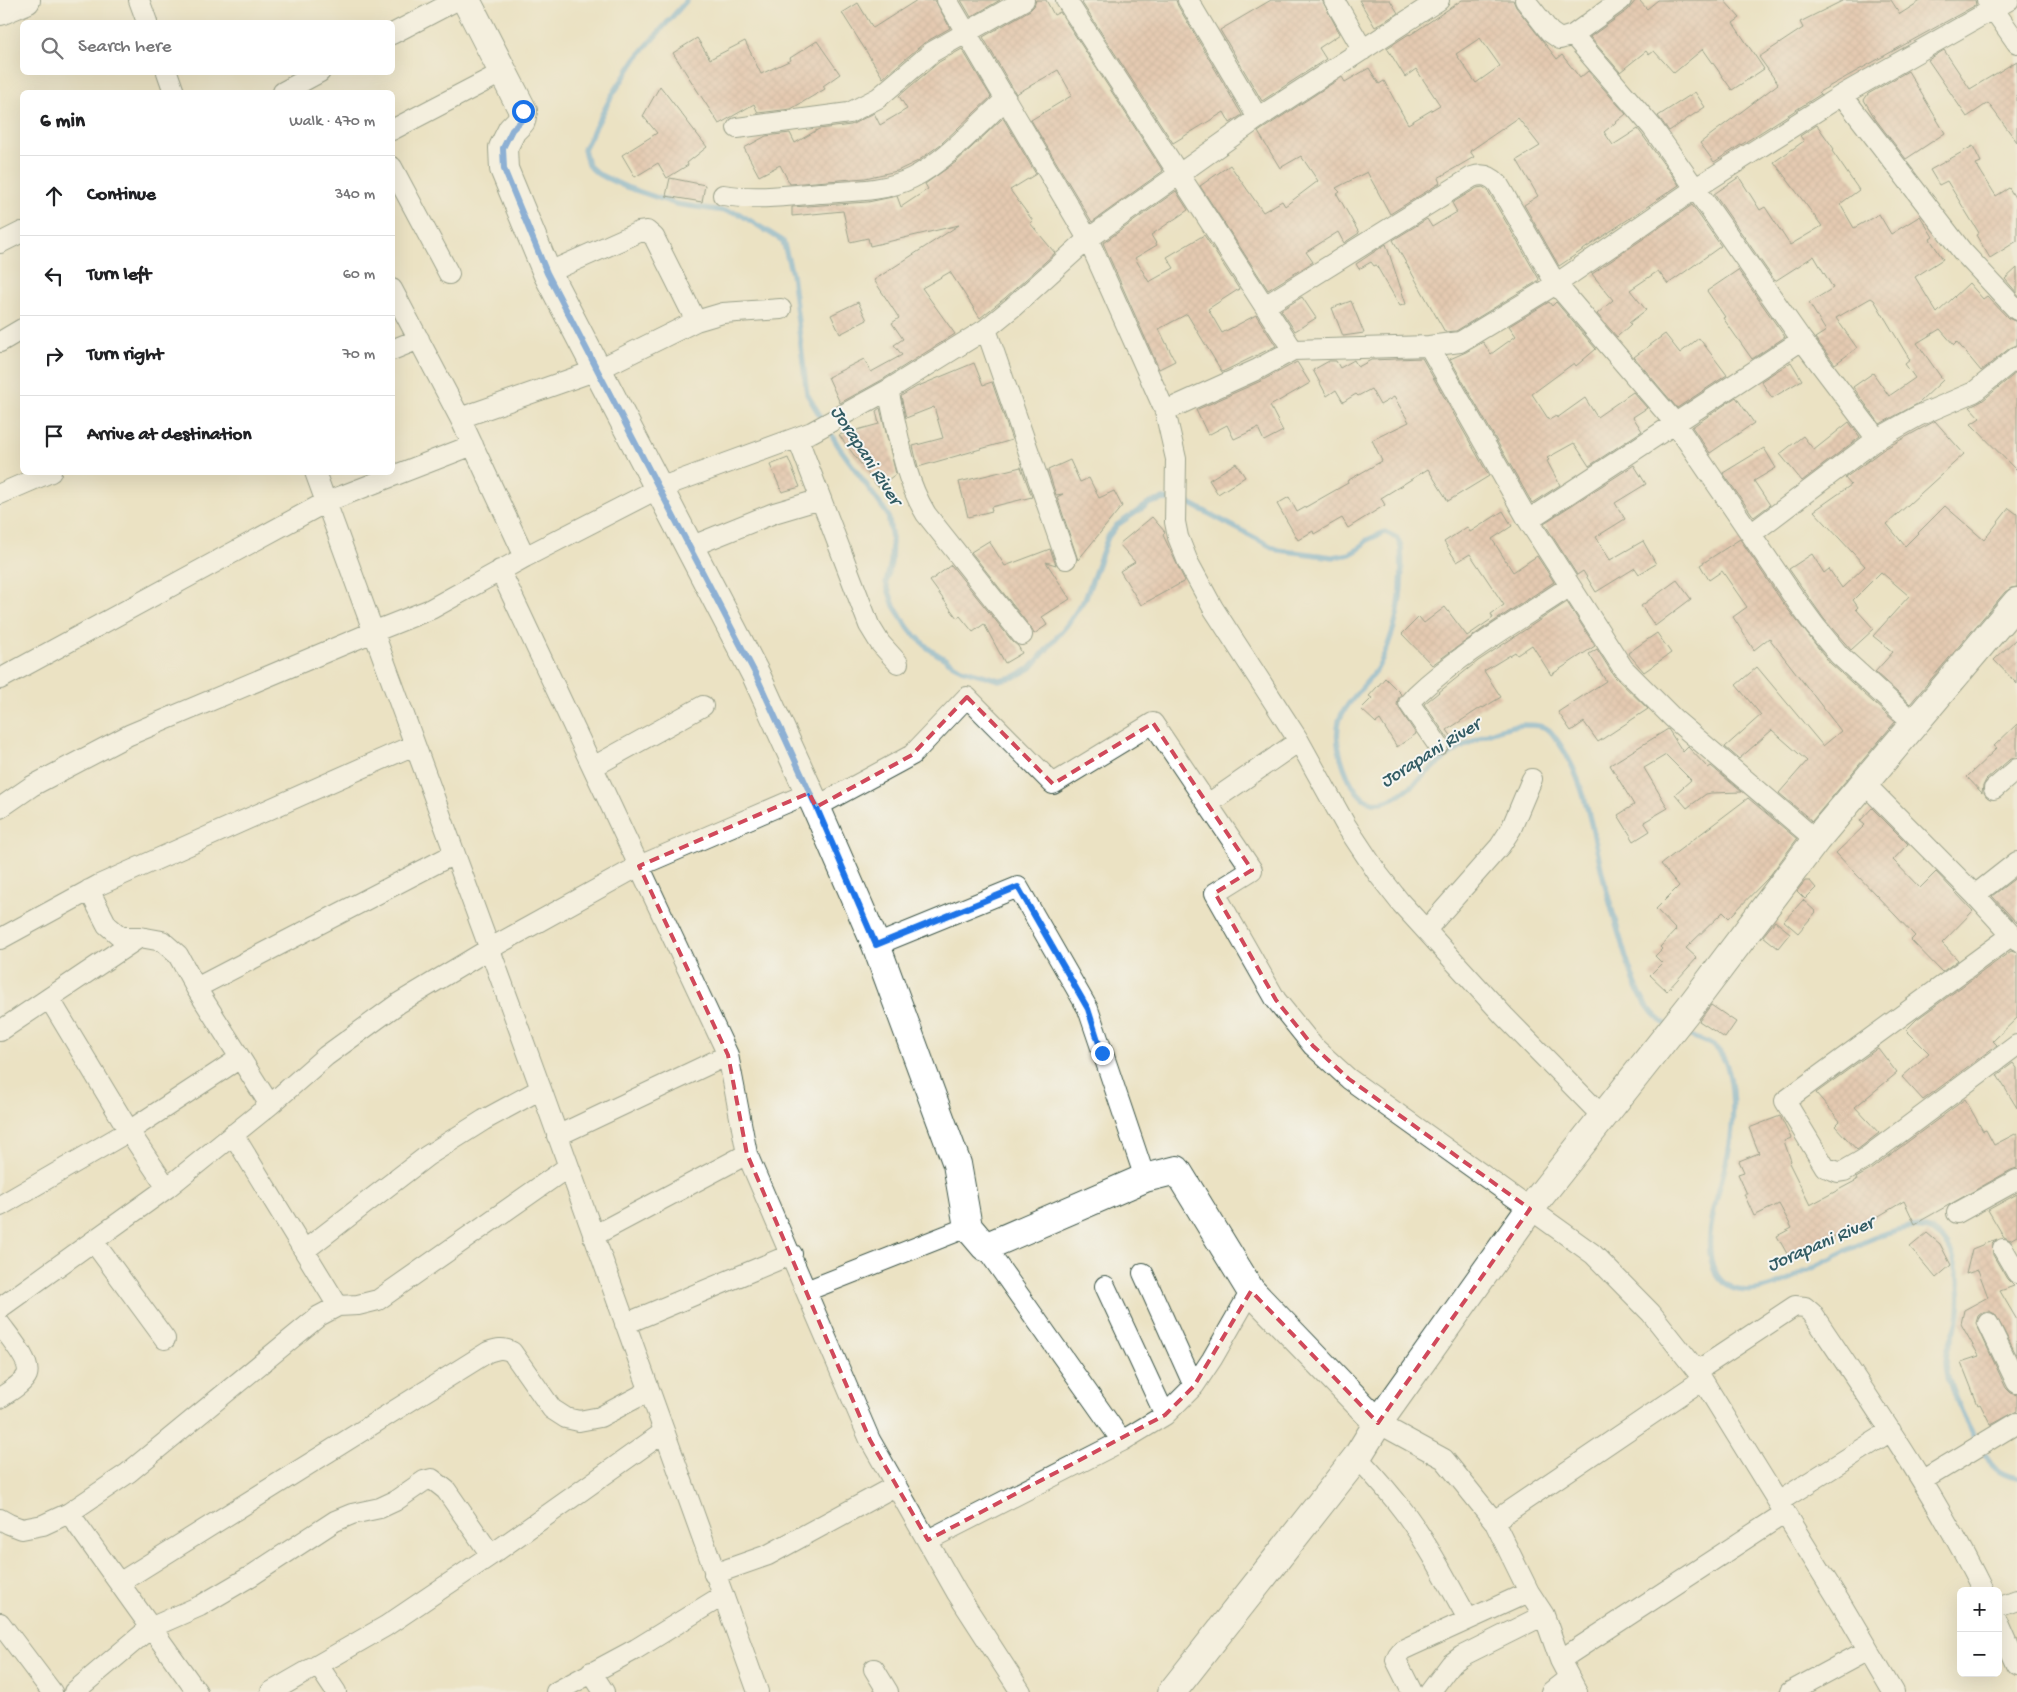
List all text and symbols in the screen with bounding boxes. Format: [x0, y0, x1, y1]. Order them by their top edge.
search box [20, 20, 395, 75]
icon: search [38, 34, 66, 62]
text: Search here [78, 36, 172, 59]
route start [512, 100, 535, 123]
text: 6 min [40, 110, 85, 135]
text: Walk · 470 m [289, 113, 375, 132]
icon: ahead [40, 182, 68, 210]
text: Continue [87, 184, 156, 207]
text: 340 m [335, 186, 375, 205]
icon: left [40, 262, 68, 290]
text: Turn left [87, 264, 151, 287]
text: 60 m [343, 266, 375, 285]
icon: right [40, 342, 68, 370]
text: Turn right [87, 344, 163, 367]
text: 70 m [342, 346, 375, 365]
water label: Jorapani River [824, 402, 908, 514]
icon: arrive [40, 422, 68, 450]
text: Arrive at destination [87, 424, 251, 447]
water label: Jorapani River [1377, 712, 1489, 794]
route end [1091, 1042, 1114, 1065]
water label: Jorapani River [1764, 1211, 1882, 1278]
map controls [1957, 1587, 2002, 1677]
button: + [1957, 1587, 2002, 1632]
button: − [1957, 1632, 2002, 1677]

